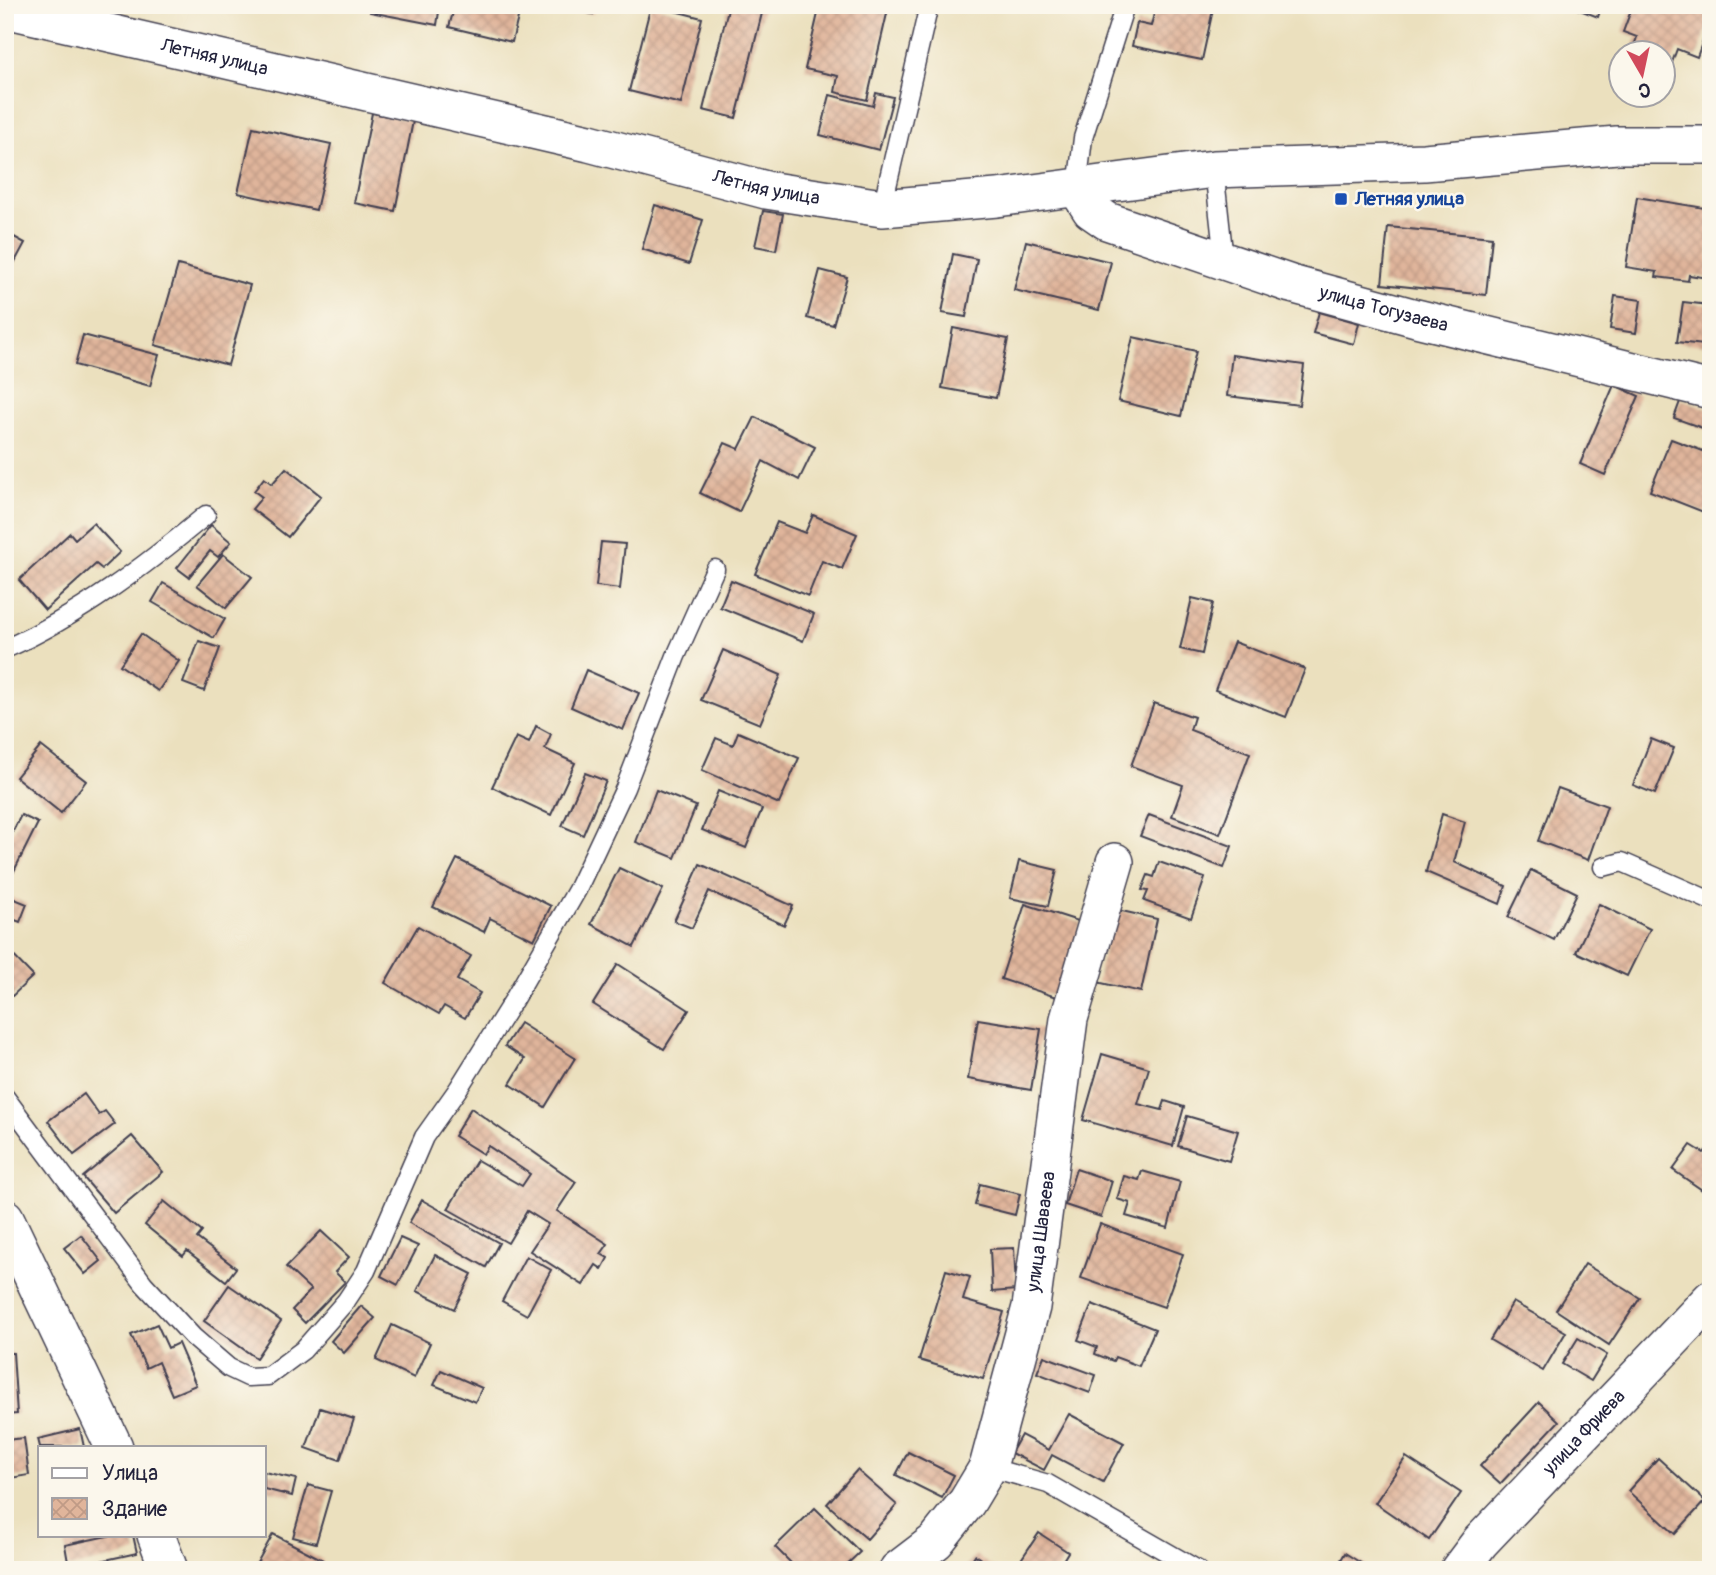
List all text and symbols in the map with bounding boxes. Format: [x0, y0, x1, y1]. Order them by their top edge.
street label: Летняя улица [158, 33, 271, 81]
north arrow [1608, 38, 1678, 108]
text: С [1637, 77, 1652, 103]
street label: Летняя улица [709, 164, 822, 210]
place label: Летняя улица [1354, 187, 1464, 211]
marker: Летняя улица [1333, 191, 1349, 207]
street label: улица Тогузаева [1316, 280, 1451, 337]
street label: улица Шаваева [1021, 1170, 1061, 1295]
street label: улица Фриева [1537, 1385, 1630, 1481]
legend [38, 1446, 266, 1536]
text: Улица [102, 1460, 158, 1487]
text: Здание [102, 1496, 168, 1523]

